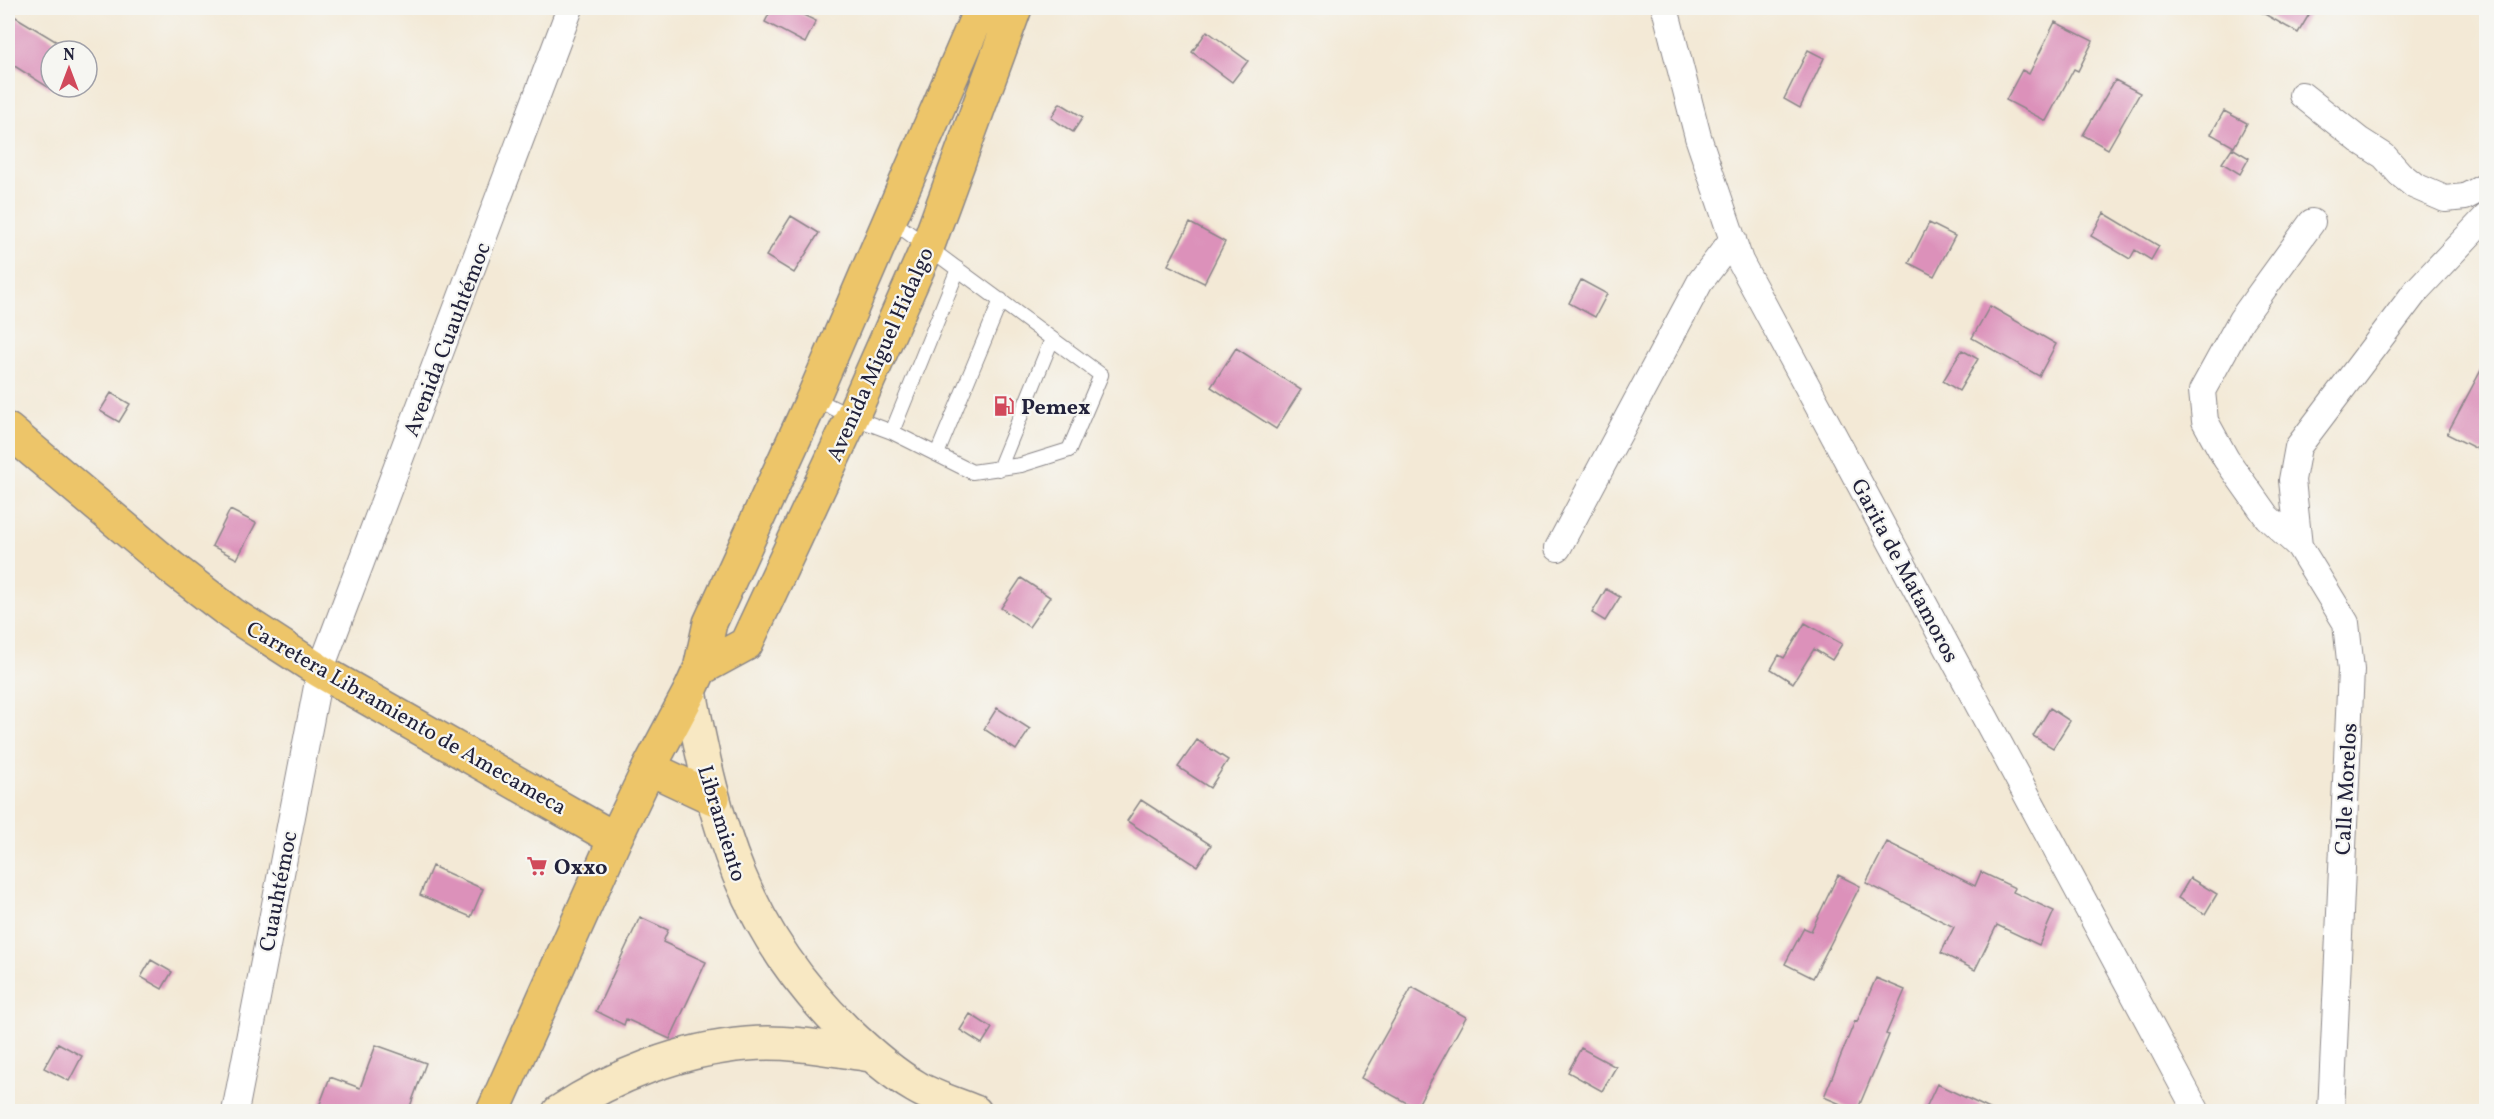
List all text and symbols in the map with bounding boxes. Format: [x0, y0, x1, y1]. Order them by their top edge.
north arrow [39, 39, 99, 99]
text: N [63, 45, 75, 67]
street label: Avenida Cuauhtémoc [397, 238, 500, 441]
street label: Avenida Miguel Hidalgo [820, 243, 943, 467]
place label: Pemex [1021, 393, 1090, 424]
fuel station icon: Pemex [992, 394, 1016, 418]
street label: Garita de Matamoros [1842, 474, 1965, 669]
street label: Carretera Libramiento de Amecameca [240, 614, 572, 824]
street label: Calle Morelos [2329, 722, 2366, 856]
street label: Libramiento [688, 762, 753, 886]
street label: Cuauhtémoc [253, 828, 306, 954]
place label: Oxxo [554, 853, 607, 884]
supermarket icon: Oxxo [525, 854, 549, 878]

